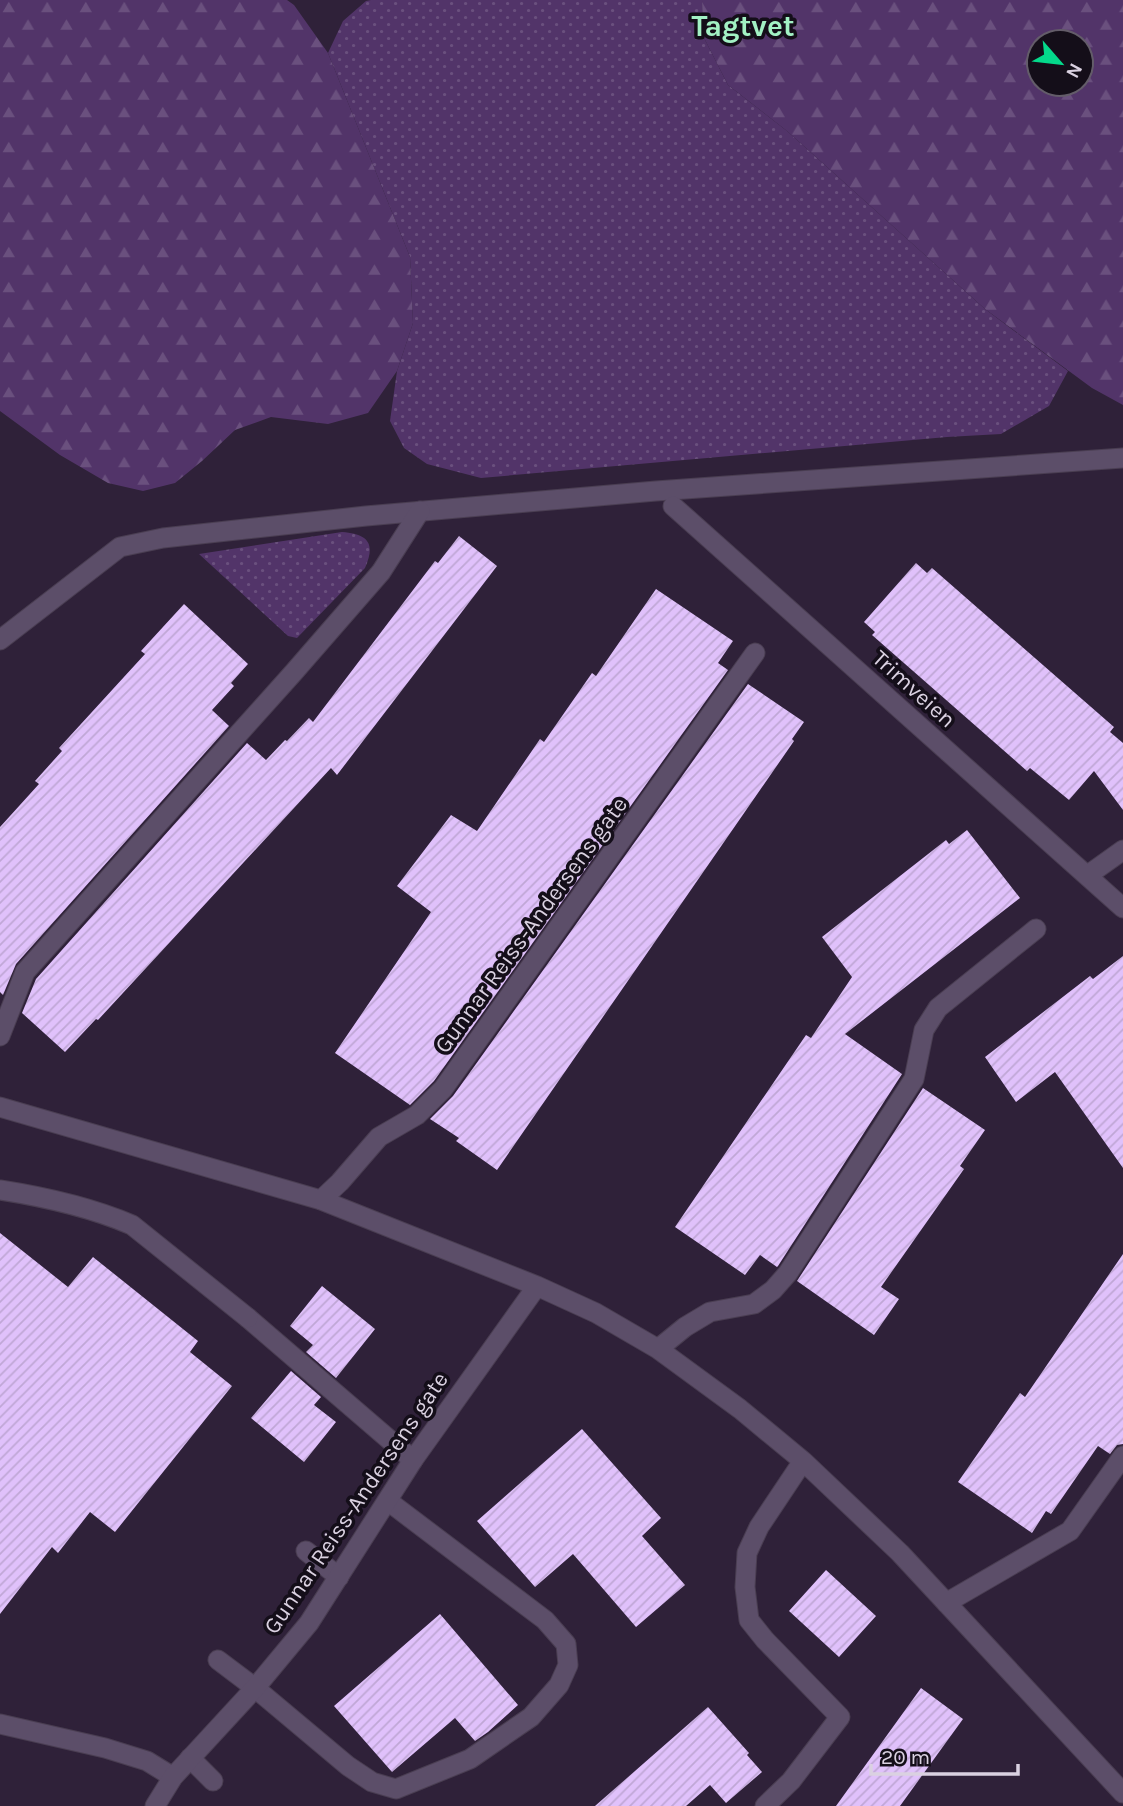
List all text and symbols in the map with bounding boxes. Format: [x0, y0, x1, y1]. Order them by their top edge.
district label: Tagtvet [691, 8, 795, 44]
north arrow [1025, 28, 1095, 98]
text: N [1061, 59, 1087, 82]
street label: Trimveien [867, 645, 961, 733]
street label: Gunnar Reiss-Andersens gate [429, 792, 633, 1058]
street label: Gunnar Reiss-Andersens gate [258, 1367, 454, 1639]
scale bar [871, 1732, 1018, 1776]
text: 20 m [881, 1745, 930, 1769]

